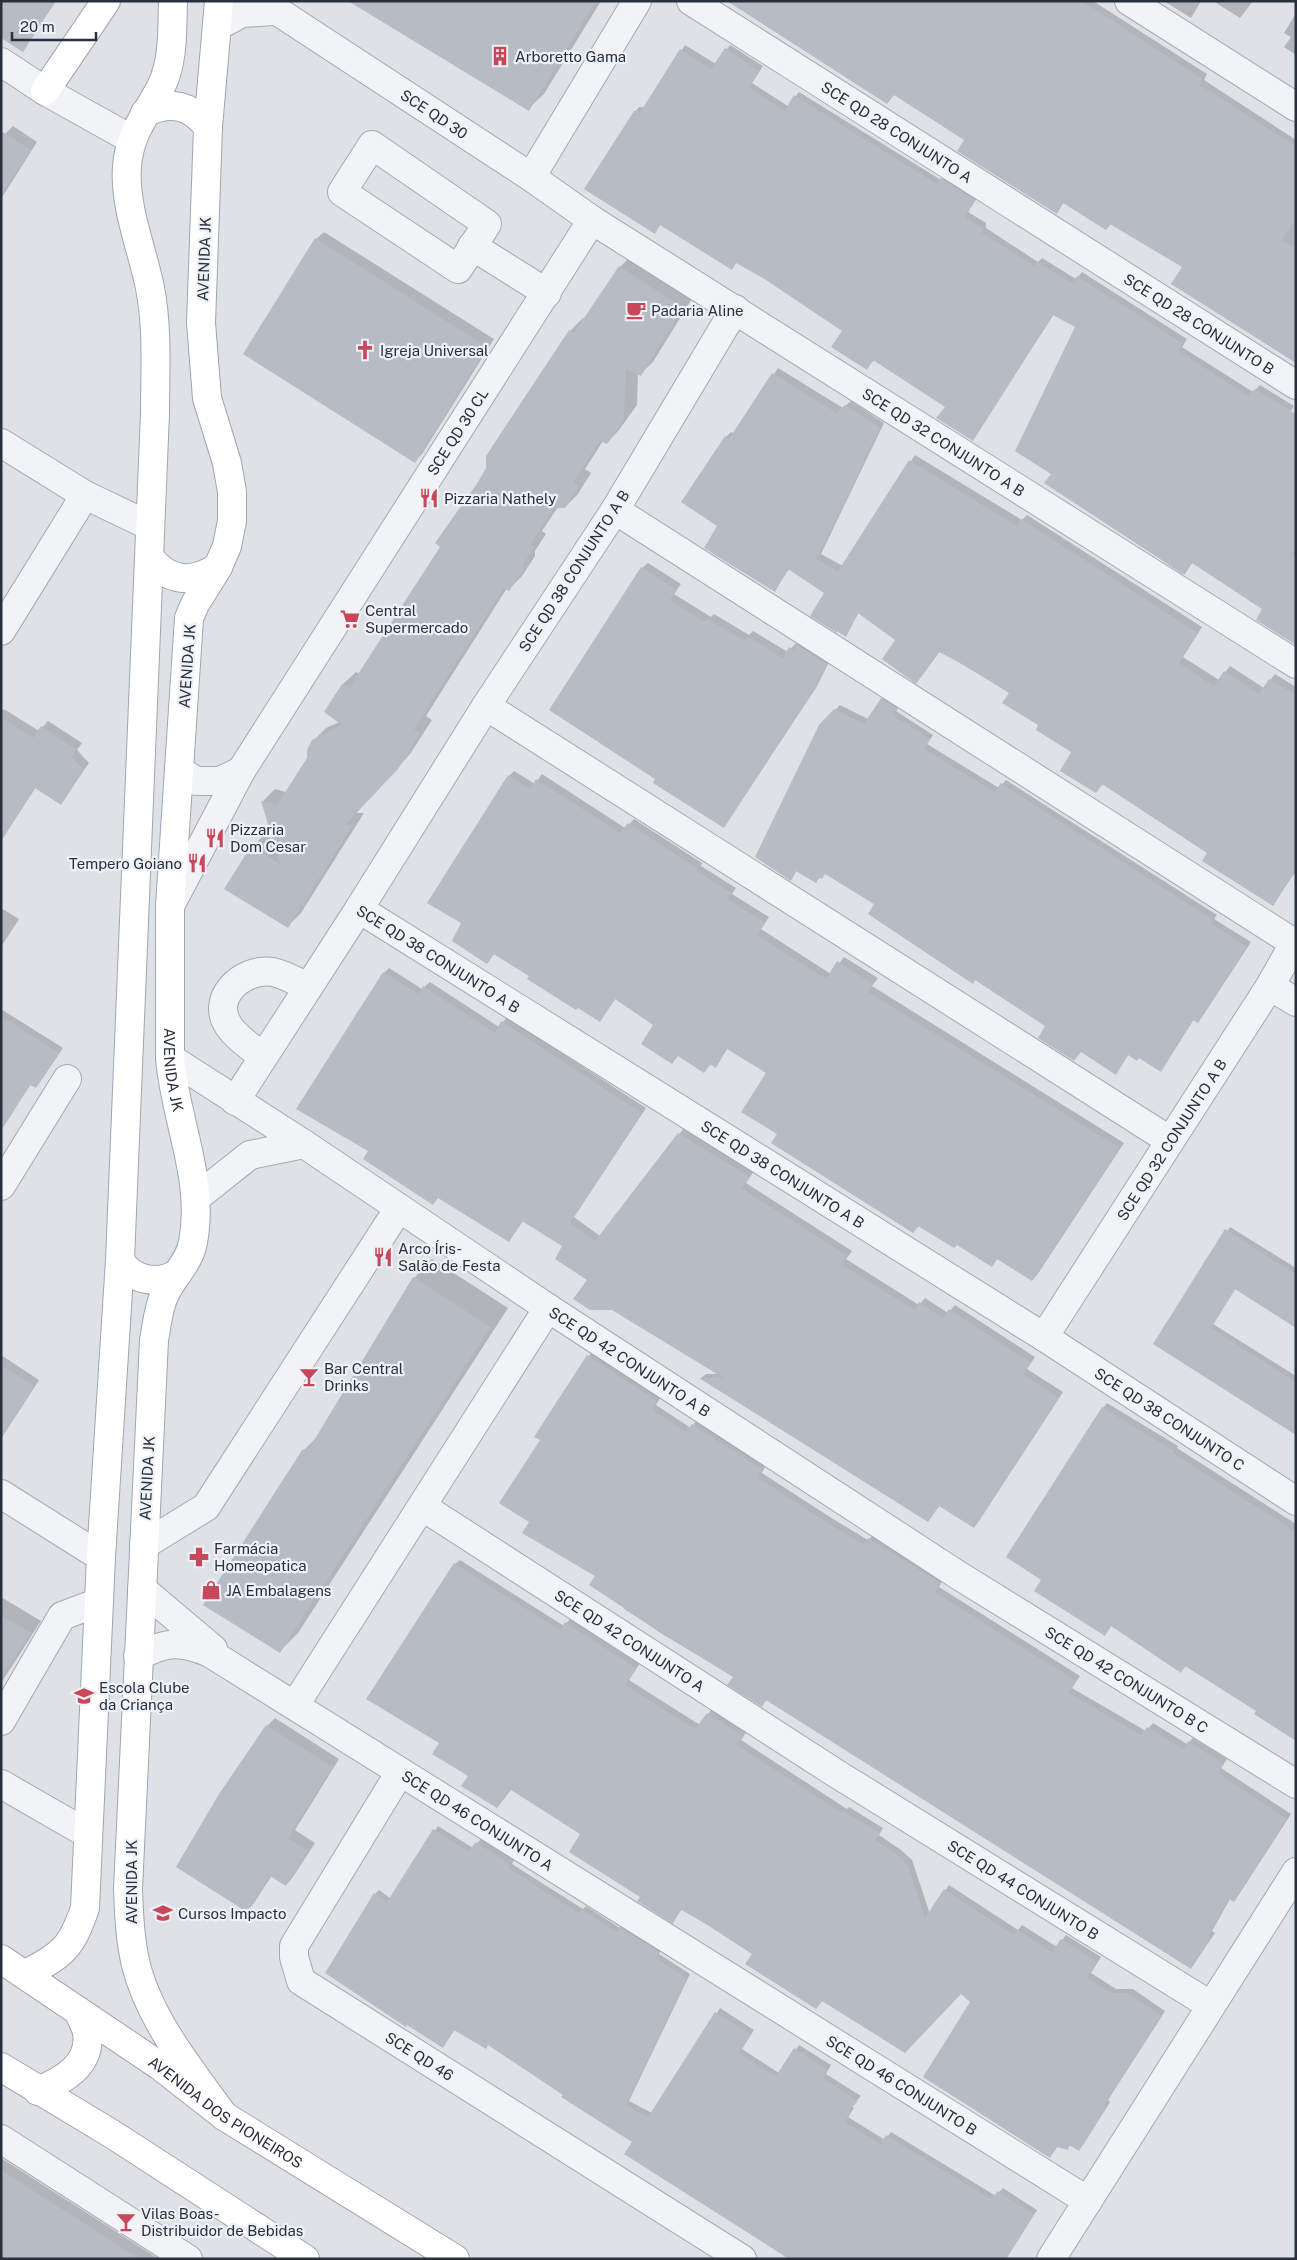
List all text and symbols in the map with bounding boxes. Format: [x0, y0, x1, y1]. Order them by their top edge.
scale bar [12, 10, 96, 42]
text: 20 m [20, 18, 55, 35]
building icon: Arboretto Gama [489, 45, 511, 67]
place label: Arboretto Gama [515, 48, 626, 65]
street label: SCE QD 28 CONJUNTO A [818, 78, 976, 186]
street label: SCE QD 30 [398, 86, 471, 142]
street label: AVENIDA JK [194, 217, 214, 301]
street label: SCE QD 28 CONJUNTO B [1121, 270, 1278, 378]
cafe icon: Padaria Aline [625, 299, 647, 321]
place label: Padaria Aline [651, 302, 744, 319]
church icon: Igreja Universal [354, 339, 376, 361]
place label: Igreja Universal [380, 342, 489, 359]
street label: SCE QD 32 CONJUNTO A B [859, 384, 1028, 499]
street label: SCE QD 30 CL [423, 385, 491, 478]
restaurant icon: Pizzaria Nathely [418, 487, 440, 509]
street label: SCE QD 38 CONJUNTO A B [515, 487, 633, 655]
place label: Pizzaria Nathely [444, 490, 556, 507]
place label: Central Supermercado [365, 602, 468, 636]
supermarket icon: Central Supermercado [339, 608, 361, 630]
street label: AVENIDA JK [176, 623, 198, 709]
place label: Pizzaria Dom Cesar [230, 821, 306, 855]
restaurant icon: Pizzaria Dom Cesar [204, 827, 226, 849]
restaurant icon: Tempero Goiano [186, 852, 208, 874]
place label: Tempero Goiano [69, 855, 182, 872]
street label: SCE QD 38 CONJUNTO A B [354, 901, 523, 1016]
street label: AVENIDA JK [161, 1028, 187, 1113]
street label: SCE QD 32 CONJUNTO A B [1113, 1055, 1229, 1223]
street label: SCE QD 38 CONJUNTO A B [698, 1116, 868, 1231]
place label: Arco Íris- Salão de Festa [398, 1240, 501, 1274]
restaurant icon: Arco Íris- Salão de Festa [372, 1246, 394, 1268]
street label: SCE QD 42 CONJUNTO A B [546, 1303, 714, 1420]
place label: Bar Central Drinks [324, 1360, 403, 1394]
street label: SCE QD 38 CONJUNTO C [1092, 1364, 1248, 1474]
bar icon: Bar Central Drinks [298, 1366, 320, 1388]
street label: AVENIDA JK [136, 1435, 158, 1521]
place label: Farmácia Homeopatica [214, 1540, 307, 1574]
pharmacy icon: Farmácia Homeopatica [188, 1546, 210, 1568]
shop icon: JA Embalagens [200, 1579, 222, 1601]
place label: JA Embalagens [226, 1582, 331, 1599]
street label: SCE QD 42 CONJUNTO A [552, 1586, 708, 1695]
street label: SCE QD 42 CONJUNTO B C [1042, 1623, 1211, 1736]
place label: Escola Clube da Criança [99, 1679, 190, 1713]
school or university icon: Escola Clube da Criança [73, 1685, 95, 1707]
street label: SCE QD 46 CONJUNTO A [399, 1766, 557, 1874]
street label: SCE QD 44 CONJUNTO B [945, 1836, 1102, 1943]
street label: AVENIDA JK [123, 1840, 140, 1924]
school or university icon: Cursos Impacto [152, 1902, 174, 1924]
place label: Cursos Impacto [178, 1905, 286, 1922]
street label: SCE QD 46 [382, 2028, 457, 2084]
street label: SCE QD 46 CONJUNTO B [823, 2031, 981, 2138]
street label: AVENIDA DOS PIONEIROS [145, 2052, 306, 2171]
place label: Vilas Boas- Distribuidor de Bebidas [141, 2205, 303, 2239]
bar icon: Vilas Boas- Distribuidor de Bebidas [115, 2211, 137, 2233]

